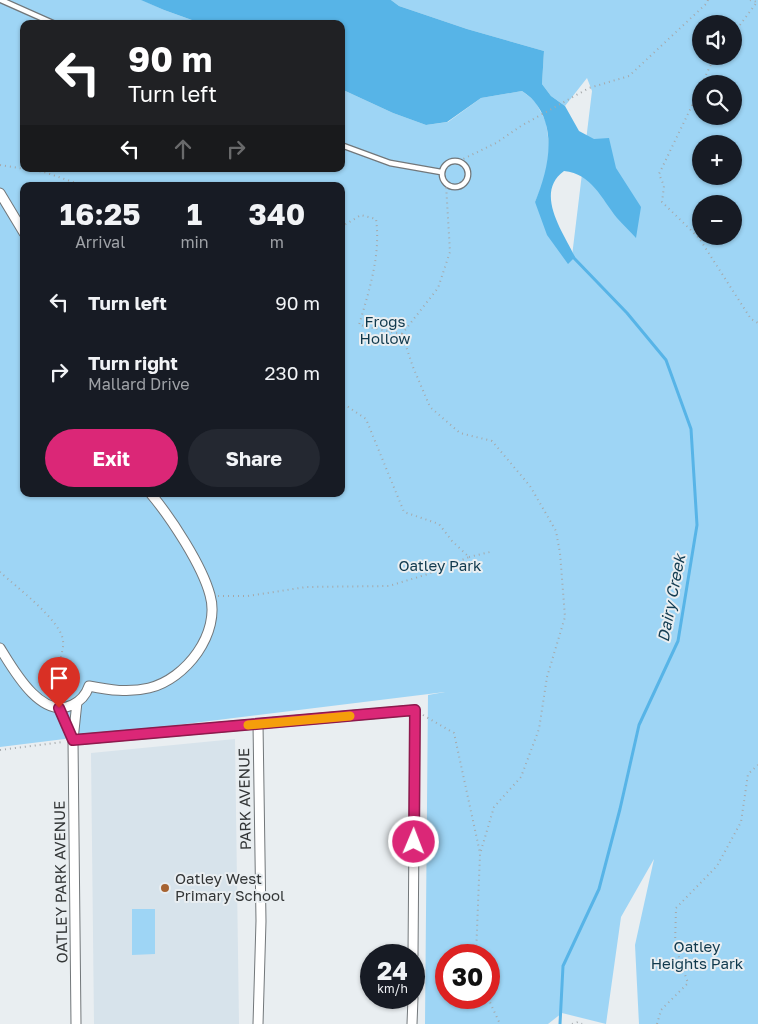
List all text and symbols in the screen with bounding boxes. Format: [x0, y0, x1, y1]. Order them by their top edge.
map controls [692, 15, 742, 245]
button: sound [692, 15, 742, 65]
text: 90 m [128, 38, 212, 80]
icon: left [45, 40, 110, 105]
button: search [692, 75, 742, 125]
text: Turn left [128, 80, 217, 107]
icon: left [116, 135, 144, 163]
icon: ahead [169, 135, 197, 163]
icon: right [222, 135, 250, 163]
button: + [692, 135, 742, 185]
button: − [692, 195, 742, 245]
text: 16:25 [60, 196, 141, 232]
text: 1 [187, 196, 202, 232]
text: 340 [249, 196, 305, 232]
text: Arrival [75, 232, 125, 252]
text: min [180, 232, 209, 252]
text: m [270, 232, 284, 252]
icon: left [45, 288, 73, 316]
text: Turn left [88, 291, 167, 314]
text: 90 m [275, 291, 320, 314]
park label: Frogs Hollow [360, 312, 410, 347]
text: Turn right [88, 351, 178, 374]
icon: right [45, 358, 73, 386]
text: 230 m [265, 361, 320, 384]
text: Mallard Drive [88, 374, 190, 394]
button: Exit [45, 429, 178, 487]
button: Share [188, 429, 320, 487]
water label: Dairy Creek [653, 551, 690, 643]
park label: Oatley Park [398, 556, 482, 574]
pin [38, 657, 80, 708]
icon: arrive [45, 664, 73, 692]
street label: PARK AVENUE [234, 748, 254, 850]
street label: OATLEY PARK AVENUE [50, 801, 70, 963]
position arrow [387, 815, 439, 867]
place label: Oatley West Primary School [175, 869, 285, 904]
marker: Oatley West Primary School [159, 882, 171, 894]
park label: Oatley Heights Park [651, 937, 744, 972]
speed limit sign: 30 [435, 944, 500, 1009]
text: 24 [377, 955, 408, 986]
text: km/h [377, 981, 408, 996]

